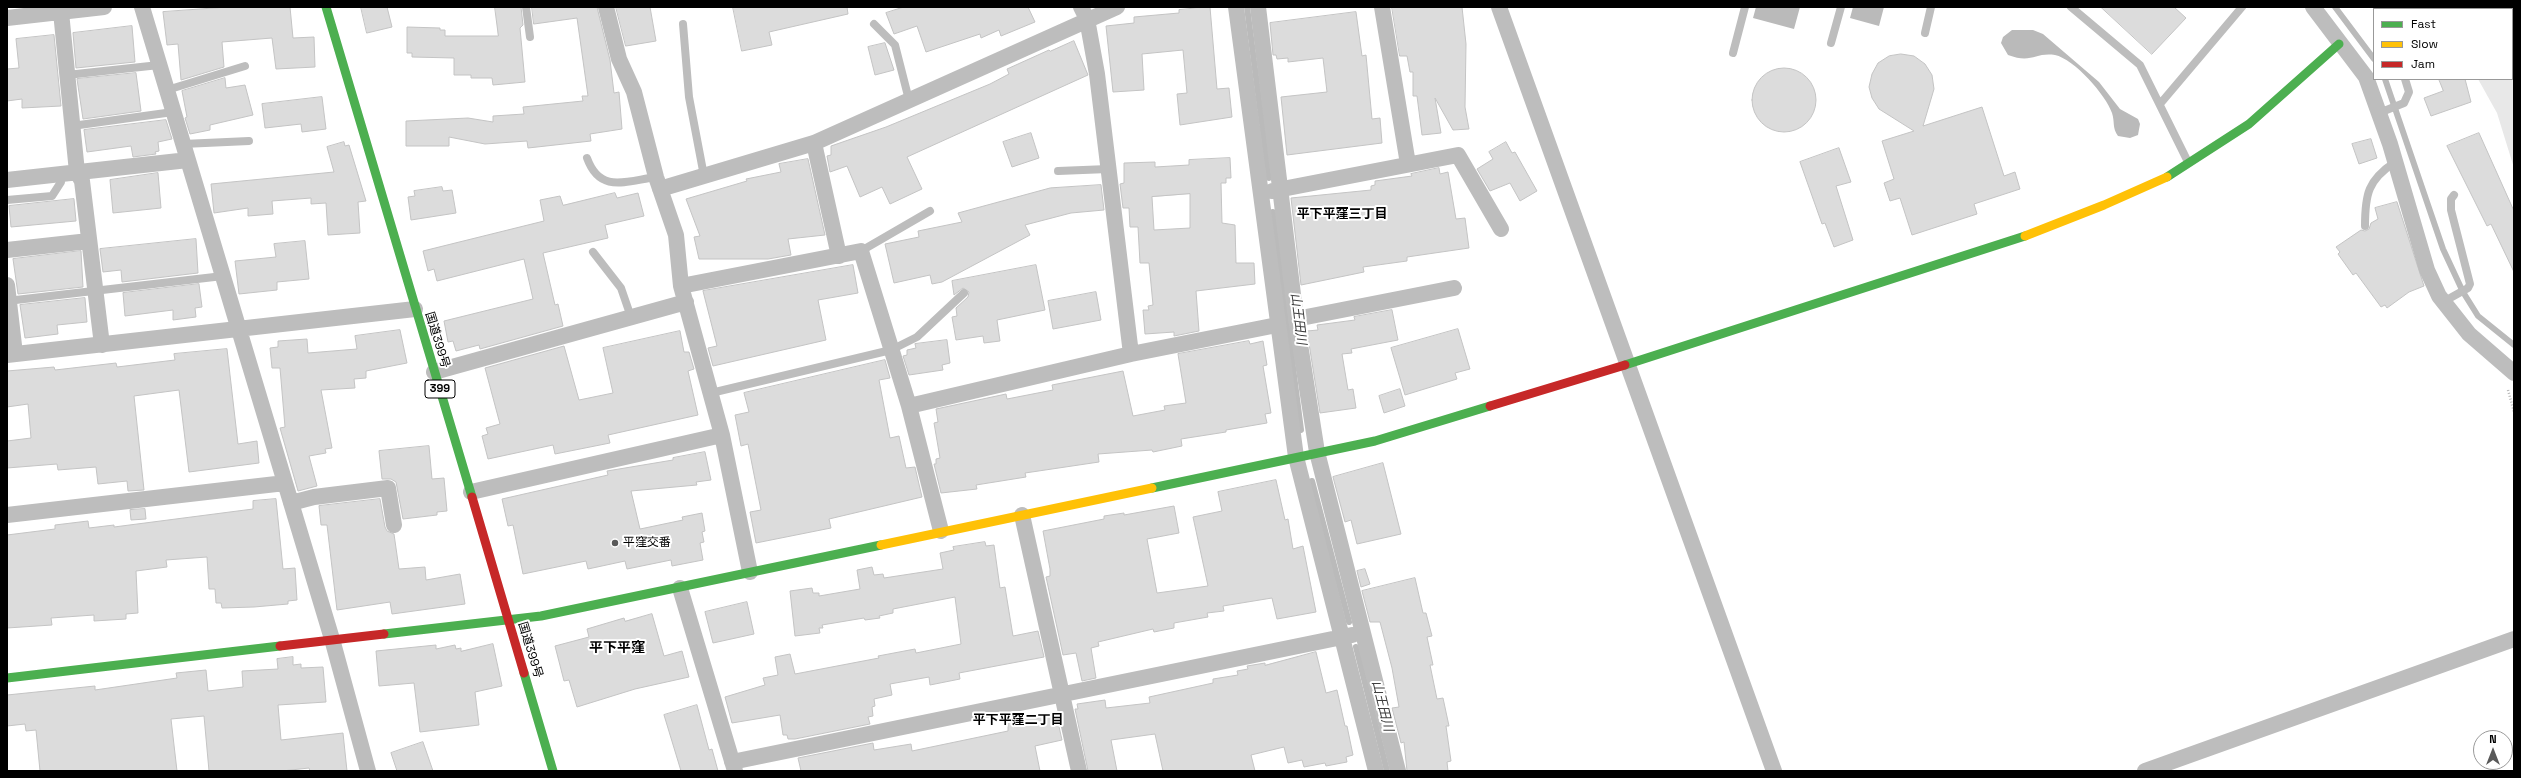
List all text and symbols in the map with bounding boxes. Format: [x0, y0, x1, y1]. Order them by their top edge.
legend [2373, 8, 2513, 80]
text: Fast [2411, 16, 2436, 32]
text: Slow [2411, 36, 2438, 52]
text: Jam [2411, 56, 2435, 72]
district label: 平下平窪三丁目 [1297, 206, 1387, 222]
water label: 山王田川 [1287, 292, 1309, 346]
street label: 国道399号 [422, 310, 452, 370]
road number: 399 [425, 380, 455, 398]
place label: 平窪交番 [623, 536, 671, 550]
marker: 平窪交番 [610, 538, 620, 548]
street label: 国道399号 [515, 620, 545, 680]
district label: 平下平窪 [589, 640, 645, 656]
water label: 山王田川 [1368, 679, 1396, 733]
district label: 平下平窪二丁目 [973, 712, 1063, 728]
north arrow [2473, 730, 2513, 770]
text: N [2489, 732, 2497, 746]

